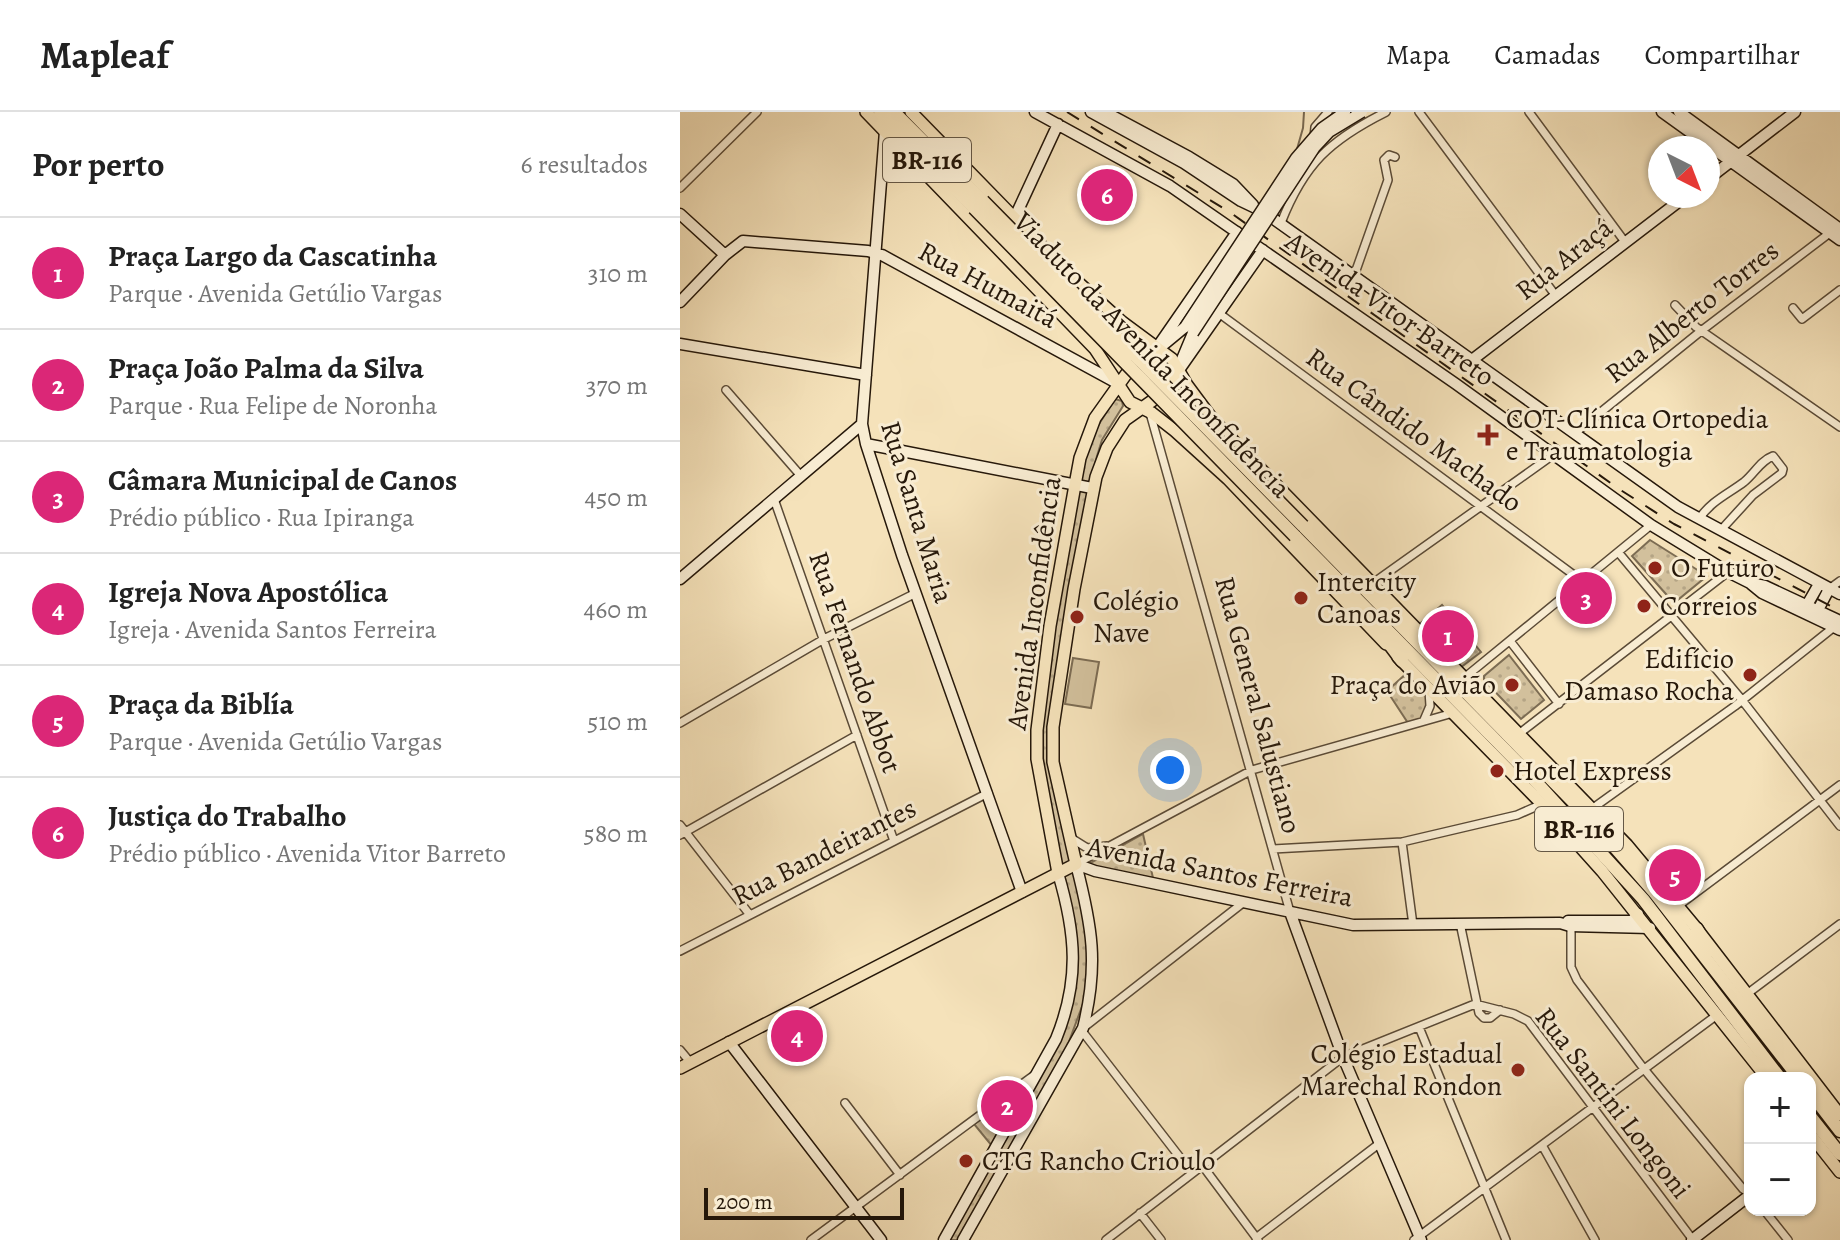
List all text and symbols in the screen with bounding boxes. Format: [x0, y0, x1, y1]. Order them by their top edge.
text: Mapleaf [40, 29, 169, 81]
text: Mapa [1386, 36, 1450, 74]
text: Camadas [1494, 36, 1601, 74]
text: Compartilhar [1645, 36, 1800, 74]
north arrow [1648, 136, 1720, 208]
road number: BR-116 [883, 138, 971, 182]
text: Por perto [32, 141, 165, 188]
text: 6 resultados [521, 147, 648, 182]
pin: 6 [1081, 165, 1133, 225]
street label: Viaduto da Avenida Inconfidência [1004, 203, 1299, 507]
street label: Rua Araçá [1507, 209, 1621, 309]
street label: Avenida Vitor Barreto [1277, 222, 1502, 395]
street label: Rua Humaitá [912, 232, 1064, 338]
street label: Rua Alberto Torres [1597, 232, 1787, 392]
text: Praça Largo da Cascatinha [108, 236, 437, 276]
text: 1 [53, 256, 63, 291]
text: 310 m [588, 256, 648, 291]
text: Parque · Avenida Getúlio Vargas [108, 276, 442, 311]
street label: Rua Cândido Machado [1298, 339, 1530, 521]
text: Praça João Palma da Silva [108, 348, 424, 388]
text: 2 [52, 368, 64, 403]
text: 370 m [586, 368, 648, 403]
text: Parque · Rua Felipe de Noronha [108, 388, 437, 423]
place label: COT-Clínica Ortopedia e Traumatologia [1506, 400, 1768, 470]
street label: Rua Santa Maria [871, 416, 963, 608]
marker: COT-Clínica Ortopedia e Traumatologia [1477, 424, 1499, 446]
text: Câmara Municipal de Canos [108, 460, 457, 500]
street label: Avenida Inconfidência [997, 474, 1071, 733]
text: 3 [52, 480, 64, 515]
text: 450 m [584, 480, 648, 515]
text: Prédio público · Rua Ipiranga [108, 500, 414, 535]
street label: Rua Fernando Abbot [799, 546, 911, 778]
place label: O Futuro [1671, 549, 1774, 587]
marker: O Futuro [1646, 559, 1664, 577]
place label: Intercity Canoas [1317, 563, 1416, 633]
pin: 3 [1560, 568, 1612, 628]
text: Igreja Nova Apostólica [108, 572, 388, 612]
street label: Rua General Salustiano [1205, 572, 1311, 838]
place label: Colégio Nave [1093, 582, 1179, 652]
place label: Correios [1660, 587, 1758, 625]
marker: Intercity Canoas [1292, 589, 1310, 607]
text: 4 [52, 592, 64, 627]
text: 460 m [584, 592, 648, 627]
marker: Correios [1635, 597, 1653, 615]
pin: 1 [1422, 606, 1474, 666]
marker: Colégio Nave [1068, 608, 1086, 626]
text: Igreja · Avenida Santos Ferreira [108, 612, 437, 647]
place label: Edifício Damaso Rocha [1564, 640, 1734, 710]
place label: Praça do Avião [1330, 666, 1496, 704]
marker: Edifício Damaso Rocha [1741, 666, 1759, 684]
marker: Praça do Avião [1503, 676, 1521, 694]
text: Praça da Biblía [108, 684, 294, 724]
text: 5 [52, 704, 64, 739]
text: 510 m [587, 704, 648, 739]
text: Parque · Avenida Getúlio Vargas [108, 724, 442, 759]
your location [1150, 750, 1190, 790]
place label: Hotel Express [1513, 752, 1672, 790]
marker: Hotel Express [1488, 762, 1506, 780]
street label: Rua Bandeirantes [725, 789, 923, 915]
text: Justiça do Trabalho [108, 796, 347, 836]
road number: BR-116 [1535, 807, 1623, 851]
text: 6 [52, 816, 64, 851]
text: 580 m [584, 816, 648, 851]
street label: Avenida Santos Ferreira [1083, 827, 1356, 916]
text: Prédio público · Avenida Vitor Barreto [108, 836, 506, 871]
pin: 5 [1649, 845, 1701, 905]
street label: Rua Santini Longoni [1526, 999, 1700, 1207]
pin: 4 [771, 1006, 823, 1066]
place label: Colégio Estadual Marechal Rondon [1300, 1035, 1502, 1105]
marker: Colégio Estadual Marechal Rondon [1509, 1061, 1527, 1079]
map controls [1744, 1072, 1816, 1216]
button: + [1744, 1072, 1816, 1144]
pin: 2 [981, 1076, 1033, 1136]
place label: CTG Rancho Crioulo [982, 1142, 1215, 1180]
button: − [1744, 1144, 1816, 1216]
marker: CTG Rancho Crioulo [957, 1152, 975, 1170]
scale bar [704, 1184, 904, 1220]
text: 200 m [716, 1187, 773, 1217]

